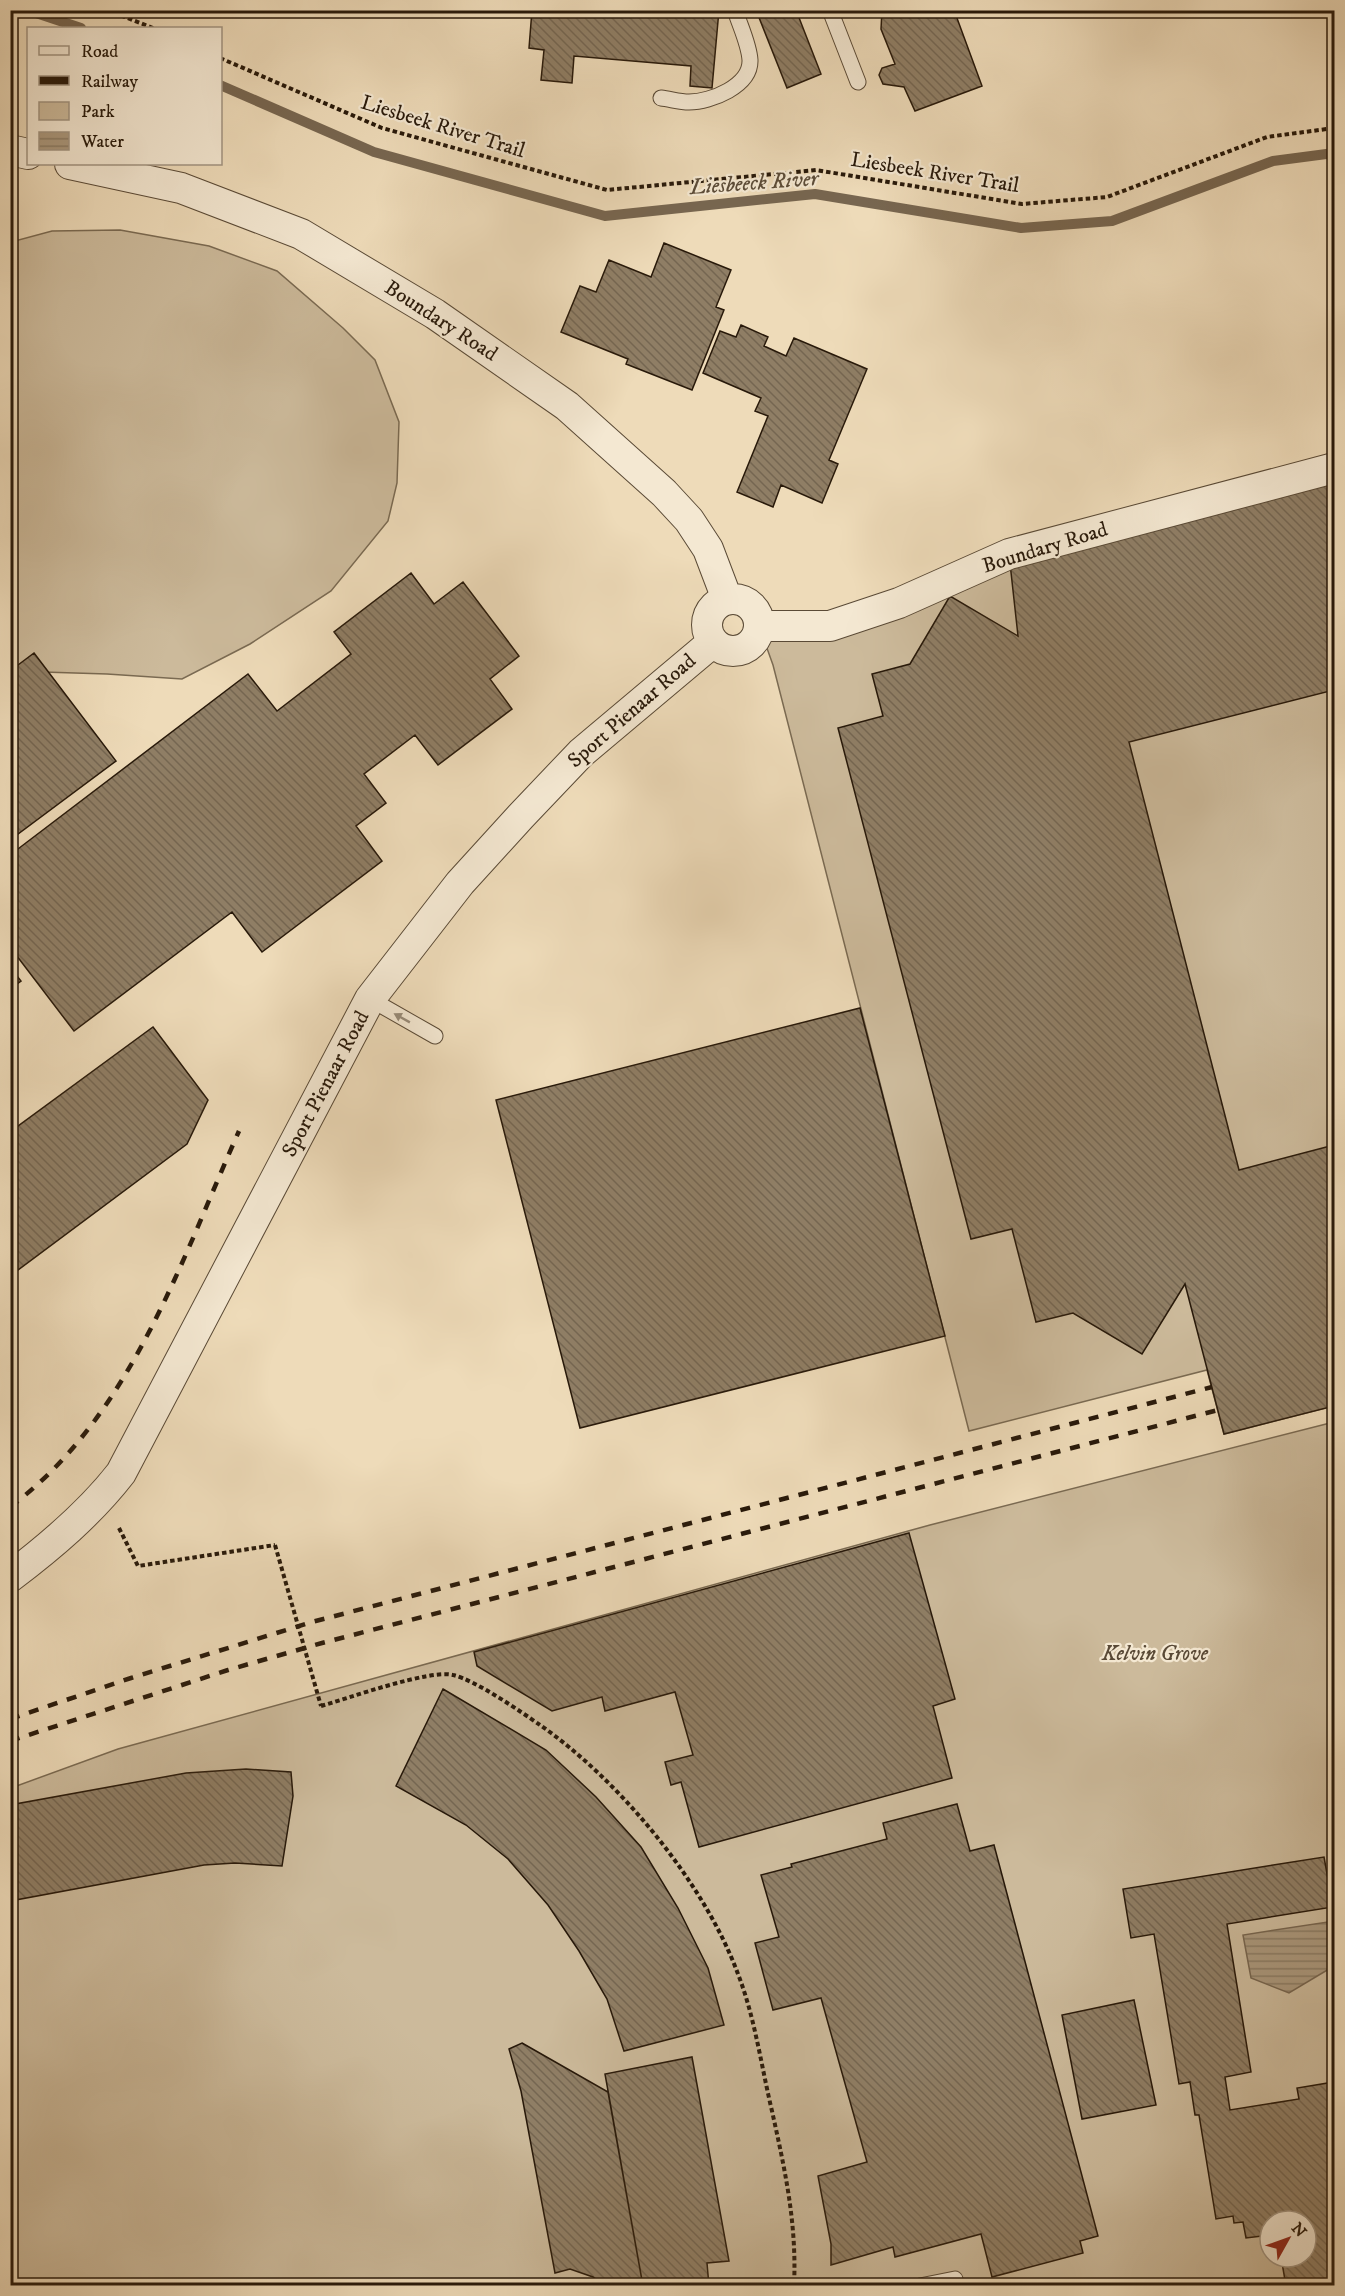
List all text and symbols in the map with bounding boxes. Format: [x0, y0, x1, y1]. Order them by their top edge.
legend [27, 27, 222, 165]
text: Road [81, 41, 118, 63]
text: Railway [81, 71, 139, 93]
street label: Liesbeek River Trail [358, 90, 529, 165]
text: Park [81, 101, 115, 123]
text: Water [80, 131, 124, 153]
street label: Liesbeek River Trail [849, 147, 1022, 199]
water label: Liesbeeck River [687, 165, 821, 201]
street label: Boundary Road [380, 275, 503, 368]
street label: Boundary Road [979, 516, 1111, 579]
street label: Sport Pienaar Road [562, 648, 702, 774]
street label: Sport Pienaar Road [277, 1006, 376, 1161]
one-way arrow [394, 1013, 411, 1023]
park label: Kelvin Grove [1101, 1641, 1209, 1667]
north arrow [1258, 2209, 1318, 2269]
text: N [1287, 2219, 1311, 2241]

